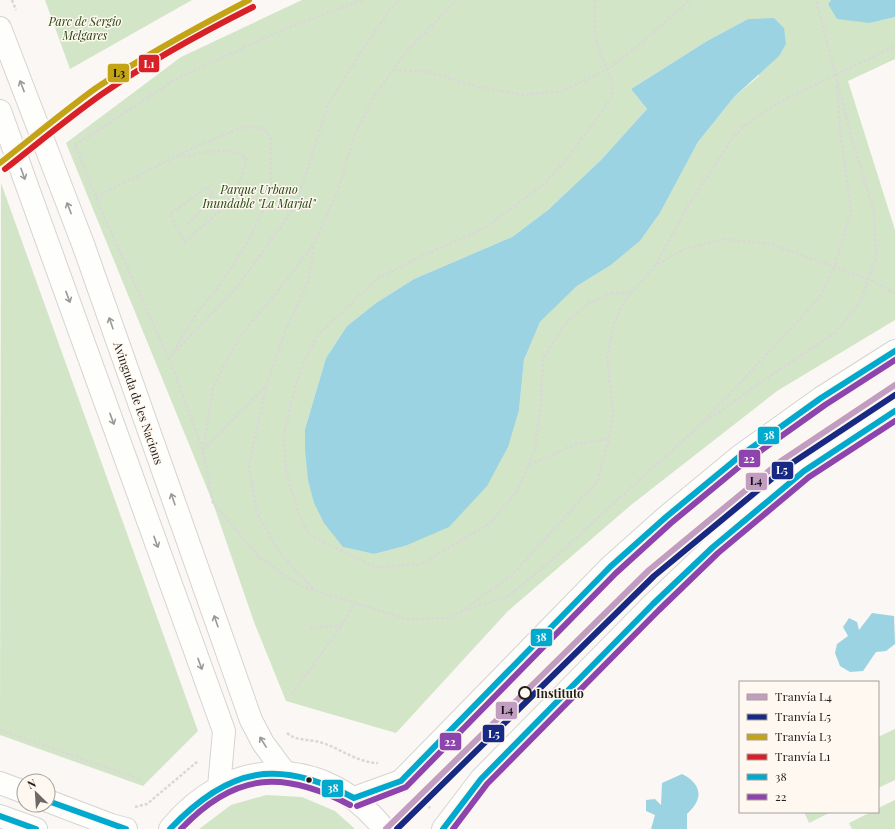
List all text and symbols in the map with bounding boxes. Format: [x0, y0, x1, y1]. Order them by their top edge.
park label: Parc de Sergio Melgares [48, 13, 122, 43]
line badge: L1 [138, 54, 160, 73]
text: L1 [144, 56, 154, 71]
line badge: L3 [107, 63, 130, 83]
text: L3 [113, 65, 125, 80]
one-way arrow [18, 81, 26, 93]
one-way arrow [20, 168, 28, 180]
park label: Parque Urbano Inundable "La Marjal" [202, 181, 317, 211]
one-way arrow [64, 202, 72, 214]
one-way arrow [65, 290, 72, 303]
one-way arrow [106, 318, 114, 330]
street label: Avinguda de les Nacions [110, 338, 168, 467]
one-way arrow [109, 413, 116, 426]
line badge: 38 [757, 426, 780, 445]
text: 38 [763, 427, 775, 442]
line badge: 22 [738, 449, 761, 468]
text: 22 [743, 451, 755, 466]
line badge: L5 [771, 461, 794, 480]
text: L5 [776, 462, 788, 477]
line badge: L4 [745, 472, 768, 491]
text: L4 [750, 473, 762, 488]
one-way arrow [169, 492, 176, 505]
one-way arrow [153, 535, 160, 548]
one-way arrow [212, 616, 220, 628]
line badge: 38 [530, 628, 553, 647]
text: 38 [535, 629, 547, 644]
one-way arrow [197, 657, 205, 669]
legend [739, 681, 879, 813]
place label: Instituto [536, 685, 584, 701]
marker: Instituto [518, 686, 532, 700]
text: Tranvía L4 [775, 688, 832, 704]
line badge: L4 [495, 701, 518, 720]
text: L4 [501, 702, 513, 717]
text: Tranvía L5 [775, 708, 831, 724]
line badge: L5 [482, 724, 505, 743]
text: L5 [488, 726, 500, 741]
text: Tranvía L3 [775, 728, 832, 744]
line badge: 22 [439, 732, 462, 751]
text: 22 [444, 734, 456, 749]
one-way arrow [259, 737, 267, 748]
text: Tranvía L1 [775, 748, 831, 764]
text: 38 [775, 768, 787, 784]
north arrow [16, 773, 56, 813]
text: N [25, 775, 38, 792]
unlabelled marker [304, 775, 314, 785]
line badge: 38 [321, 779, 344, 798]
text: 38 [327, 780, 339, 795]
text: 22 [775, 788, 787, 804]

